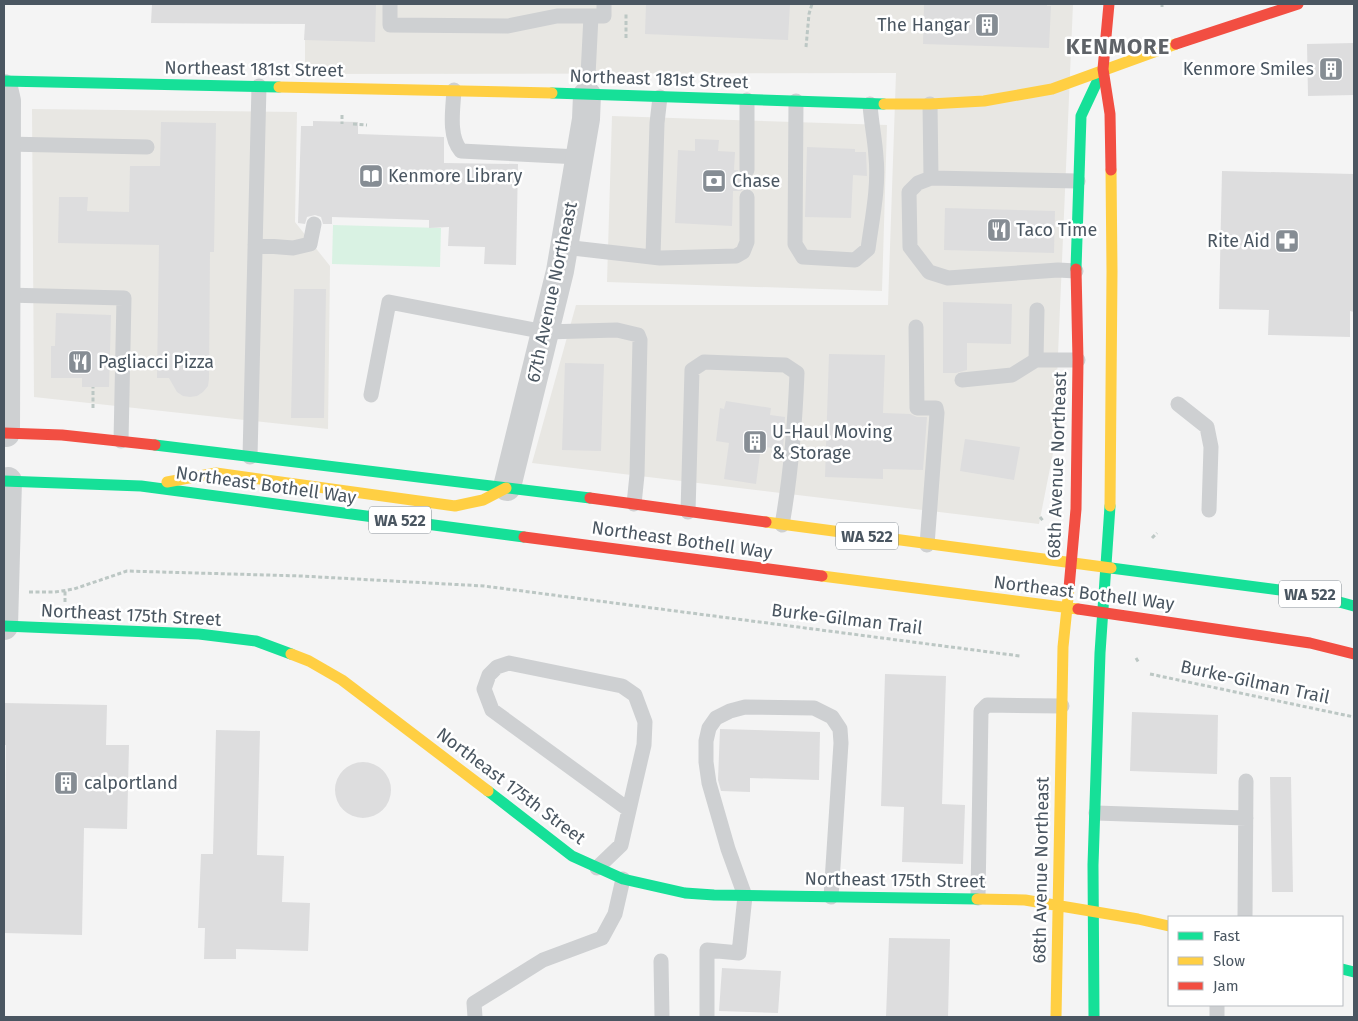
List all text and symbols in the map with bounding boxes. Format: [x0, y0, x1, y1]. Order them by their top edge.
building icon: The Hangar [974, 12, 1000, 38]
place label: The Hangar [877, 14, 970, 36]
district label: KENMORE [1066, 33, 1170, 60]
street label: Northeast 181st Street [164, 56, 344, 82]
building icon: Kenmore Smiles [1318, 56, 1344, 82]
place label: Kenmore Smiles [1183, 58, 1314, 80]
street label: Northeast 181st Street [569, 65, 749, 93]
library icon: Kenmore Library [358, 163, 384, 189]
place label: Kenmore Library [388, 165, 522, 187]
bank icon: Chase [701, 168, 727, 194]
place label: Chase [732, 170, 780, 192]
street label: 67th Avenue Northeast [522, 199, 582, 384]
restaurant icon: Taco Time [986, 217, 1012, 243]
place label: Taco Time [1016, 219, 1097, 241]
pharmacy icon: Rite Aid [1274, 228, 1300, 254]
place label: Rite Aid [1207, 230, 1270, 252]
restaurant icon: Pagliacci Pizza [67, 349, 93, 375]
place label: Pagliacci Pizza [98, 351, 214, 373]
street label: 68th Avenue Northeast [1043, 371, 1071, 559]
place label: U-Haul Moving & Storage [772, 421, 893, 464]
building icon: U-Haul Moving & Storage [742, 429, 768, 455]
street label: Northeast Bothell Way [174, 461, 358, 509]
road number: WA 522 [369, 506, 431, 534]
street label: Northeast Bothell Way [590, 516, 774, 564]
road number: WA 522 [836, 522, 898, 550]
street label: Northeast Bothell Way [992, 571, 1176, 615]
road number: WA 522 [1279, 580, 1341, 608]
street label: Northeast 175th Street [40, 599, 222, 631]
street label: Burke-Gilman Trail [770, 599, 924, 639]
street label: Burke-Gilman Trail [1178, 655, 1332, 709]
street label: Northeast 175th Street [432, 723, 590, 849]
building icon: calportland [53, 770, 79, 796]
place label: calportland [84, 772, 178, 794]
street label: 68th Avenue Northeast [1028, 776, 1054, 964]
street label: Northeast 175th Street [804, 867, 986, 893]
legend [1168, 916, 1343, 1006]
text: Fast [1213, 927, 1240, 945]
text: Slow [1213, 952, 1245, 970]
text: Jam [1213, 977, 1239, 995]

